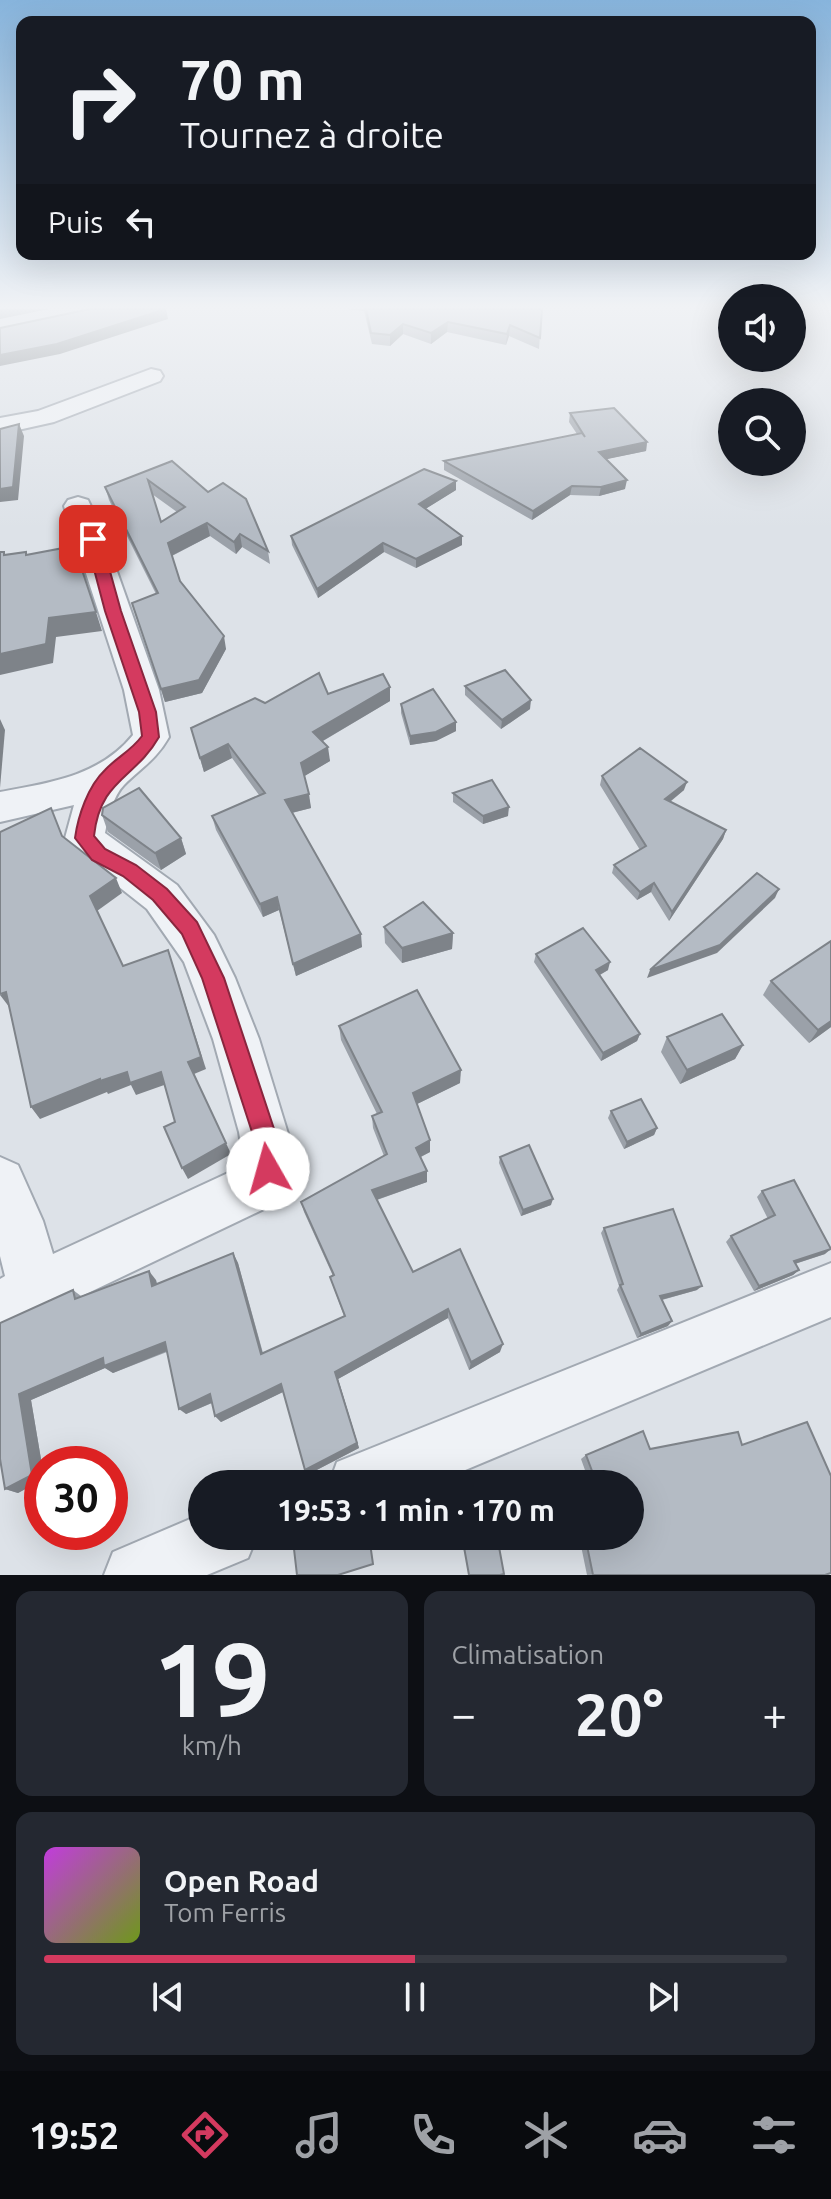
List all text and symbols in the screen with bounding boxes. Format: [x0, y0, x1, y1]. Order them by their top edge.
icon: right [48, 48, 152, 152]
text: 70 m [180, 48, 305, 111]
text: Tournez à droite [180, 114, 444, 155]
icon: left [119, 200, 163, 244]
text: Puis [48, 205, 103, 239]
map controls [718, 284, 806, 476]
button: sound [718, 284, 806, 372]
button: search [718, 388, 806, 476]
pin [59, 505, 127, 573]
icon: arrive [71, 517, 115, 561]
position arrow [226, 1127, 310, 1211]
speed limit sign: 30 [24, 1446, 128, 1550]
text: 19:53 · 1 min · 170 m [277, 1493, 555, 1527]
text: 19 [153, 1620, 270, 1737]
text: Climatisation [452, 1640, 604, 1669]
text: 20° [575, 1680, 664, 1747]
text: − [452, 1689, 476, 1738]
text: + [762, 1689, 787, 1738]
text: km/h [182, 1731, 242, 1760]
text: Open Road [164, 1864, 319, 1898]
text: Tom Ferris [164, 1898, 286, 1927]
icon: previous [146, 1975, 190, 2019]
icon: pause [393, 1975, 437, 2019]
icon: next [641, 1975, 685, 2019]
icon: directions [177, 2107, 233, 2163]
icon: music [291, 2107, 347, 2163]
icon: phone [405, 2107, 461, 2163]
icon: climate [518, 2107, 574, 2163]
icon: car [632, 2107, 688, 2163]
icon: filters [746, 2107, 802, 2163]
text: 19:52 [29, 2115, 119, 2156]

